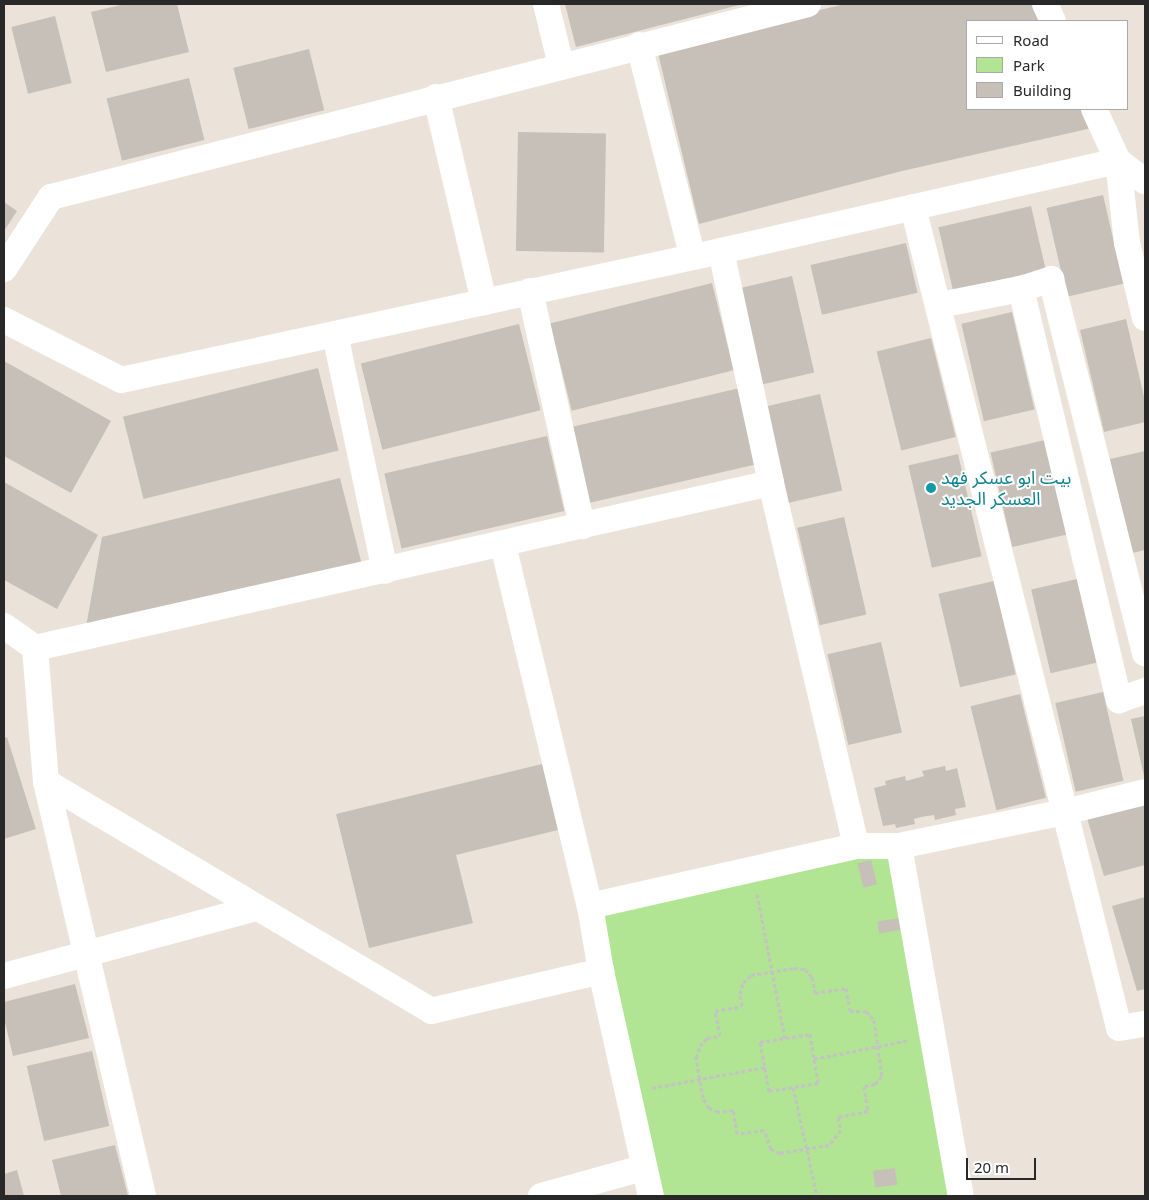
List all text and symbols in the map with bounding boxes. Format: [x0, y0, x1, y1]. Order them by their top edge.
legend [966, 20, 1129, 110]
text: Road [1013, 30, 1049, 50]
text: Park [1013, 55, 1045, 75]
text: Building [1013, 80, 1071, 100]
place label: بيت ابو عسكر فهد العسكر الجديد [941, 467, 1071, 509]
marker: بيت ابو عسكر فهد العسكر الجديد [925, 482, 937, 494]
scale bar [969, 1148, 1039, 1180]
text: 20 m [974, 1157, 1009, 1177]

